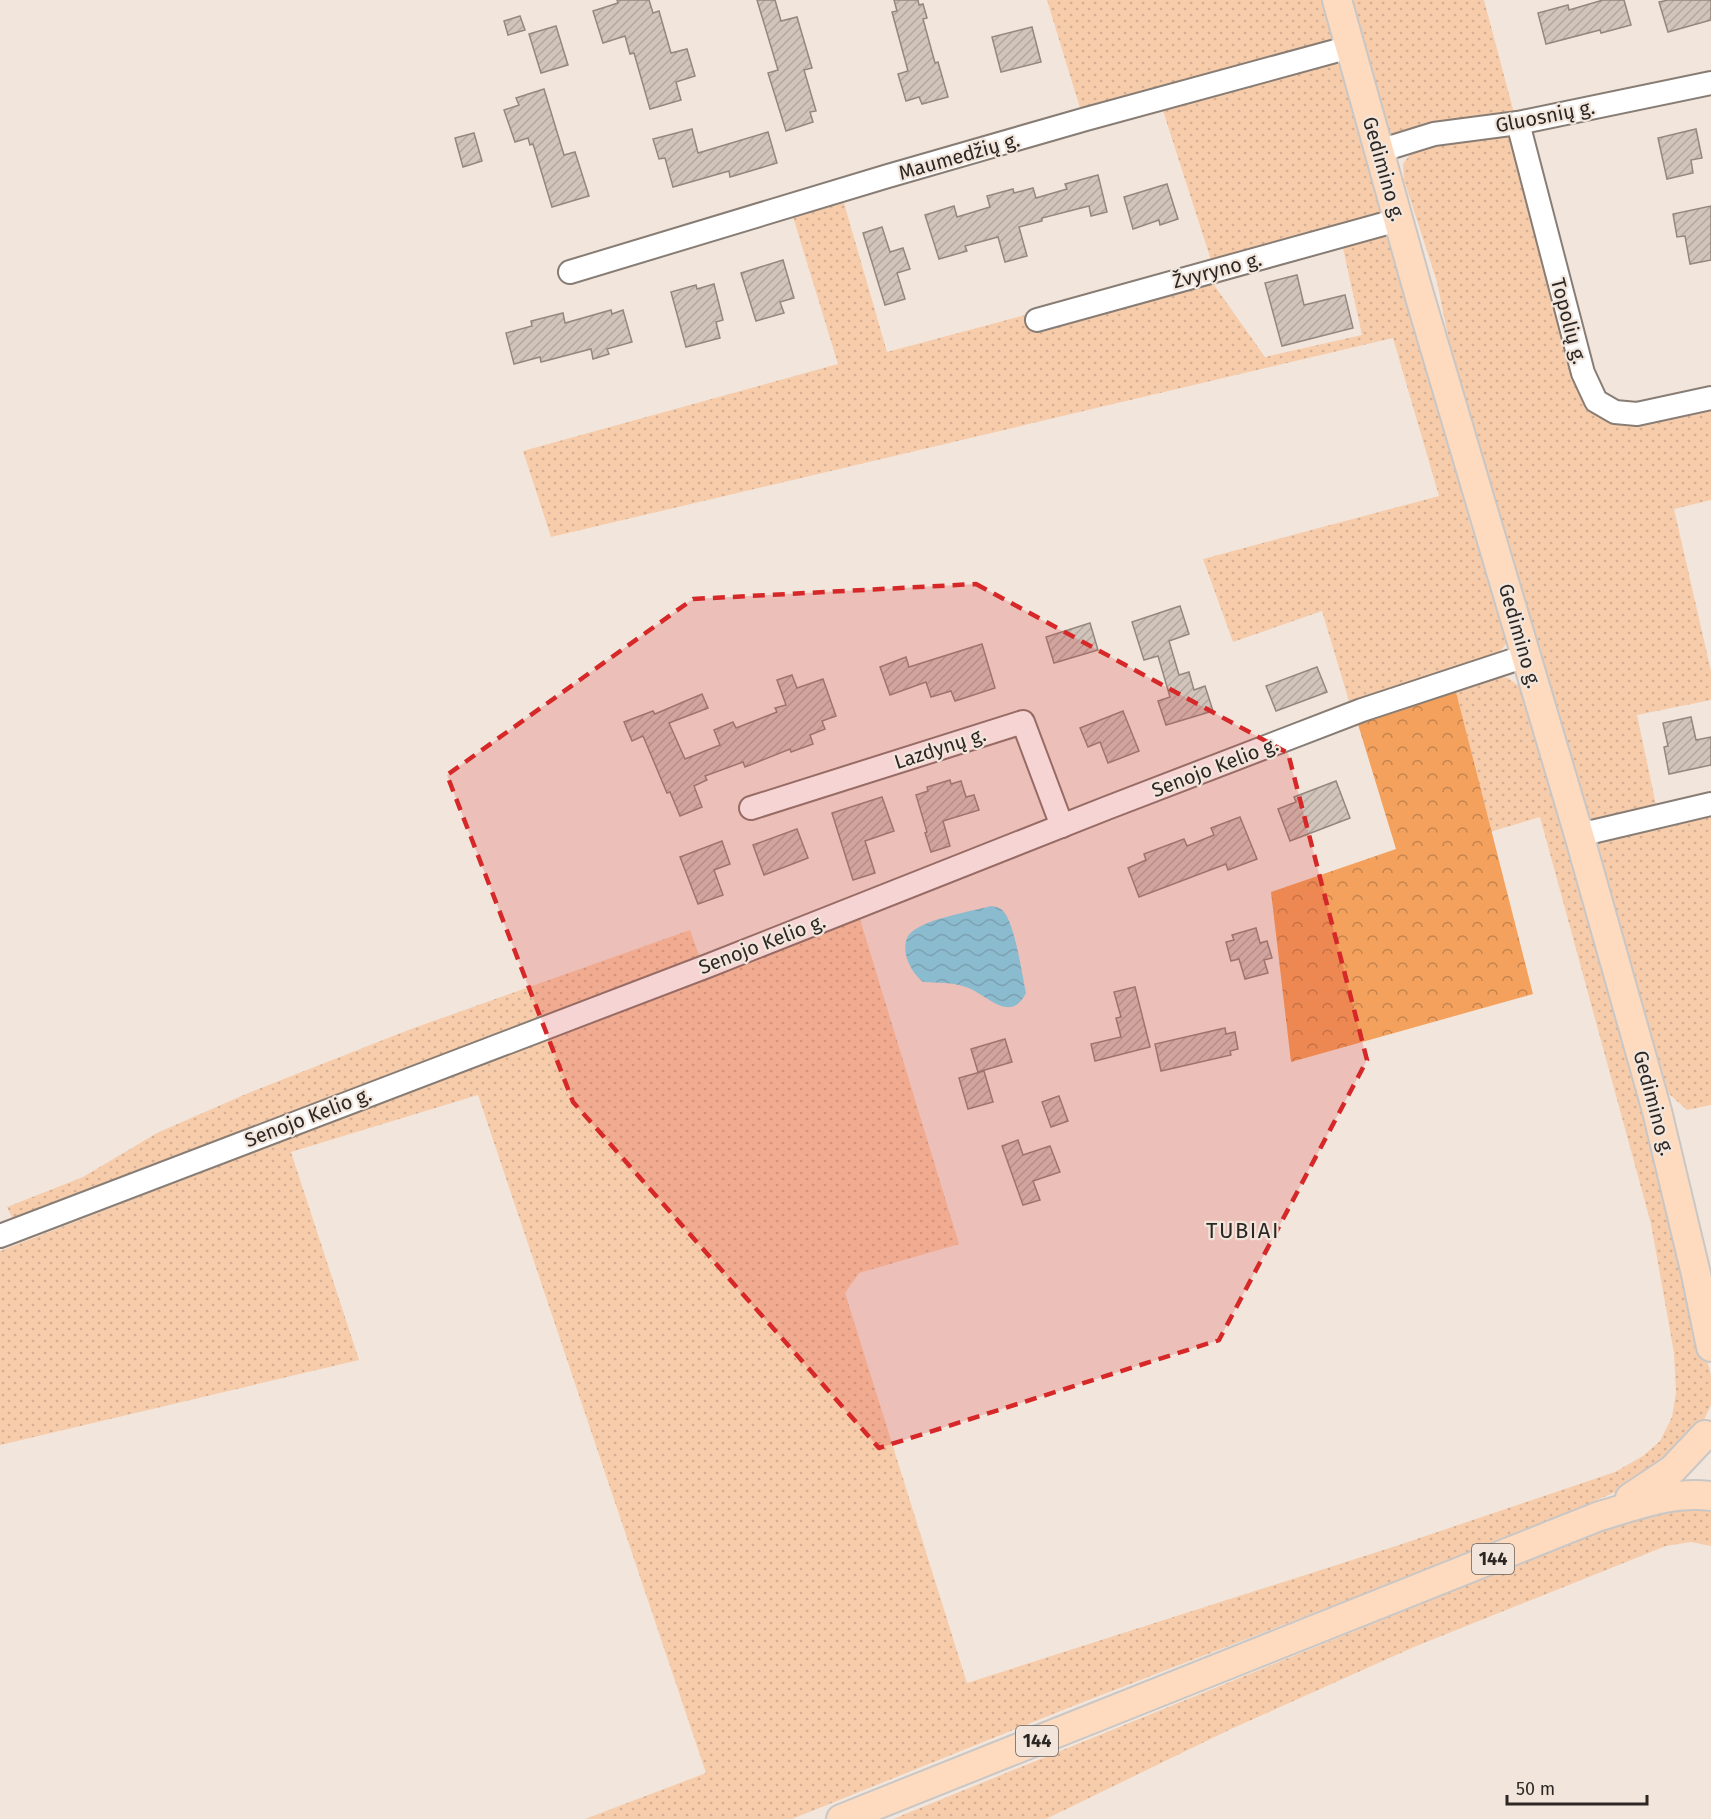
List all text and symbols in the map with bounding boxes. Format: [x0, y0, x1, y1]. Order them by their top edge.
street label: Gluosnių g. [1493, 95, 1597, 137]
street label: Gedimino g. [1358, 114, 1410, 224]
street label: Maumedžių g. [896, 127, 1022, 185]
street label: Žvyryno g. [1170, 247, 1264, 293]
street label: Topolių g. [1546, 275, 1592, 367]
street label: Gedimino g. [1494, 581, 1546, 691]
street label: Lazdynų g. [891, 722, 989, 774]
street label: Senojo Kelio g. [1148, 732, 1282, 802]
street label: Senojo Kelio g. [695, 909, 829, 979]
street label: Gedimino g. [1628, 1048, 1680, 1158]
street label: Senojo Kelio g. [241, 1082, 375, 1152]
district label: TUBIAI [1206, 1217, 1280, 1244]
road number: 144 [1472, 1544, 1514, 1574]
road number: 144 [1016, 1726, 1058, 1756]
scale bar [1507, 1768, 1646, 1806]
text: 50 m [1516, 1778, 1555, 1800]

